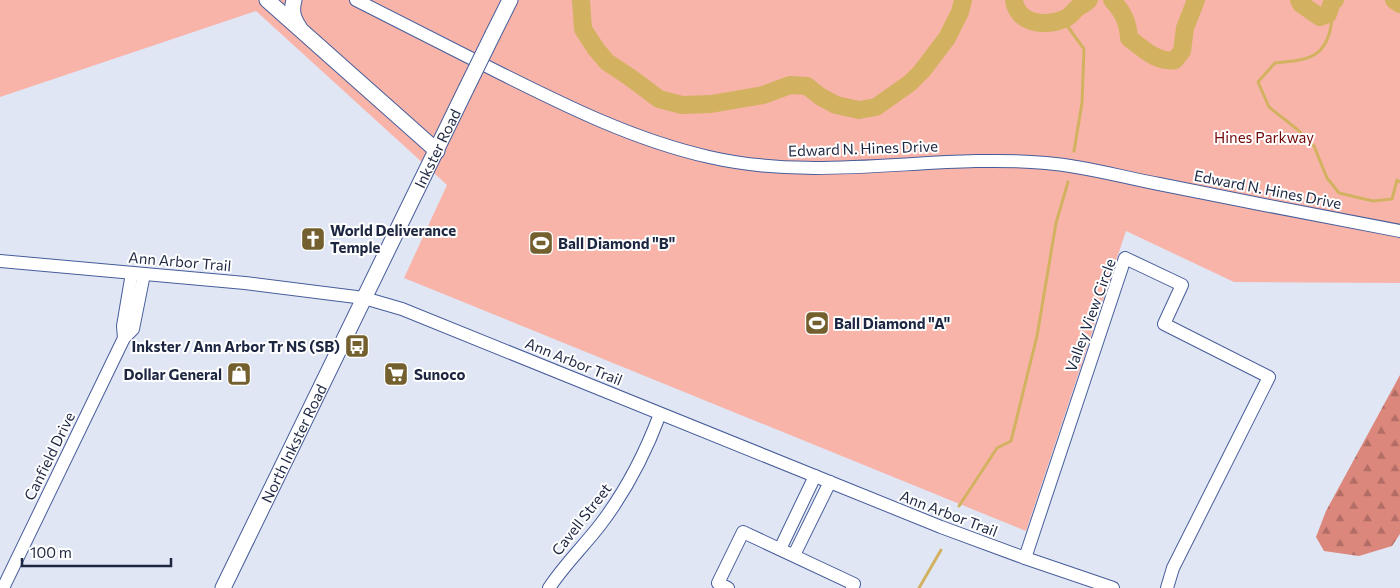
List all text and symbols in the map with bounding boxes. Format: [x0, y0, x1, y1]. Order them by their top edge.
street label: Inkster Road [410, 106, 464, 191]
park label: Hines Parkway [1214, 128, 1314, 146]
street label: Edward N. Hines Drive [788, 136, 938, 160]
street label: Edward N. Hines Drive [1193, 166, 1343, 212]
place label: World Deliverance Temple [330, 221, 456, 256]
church icon: World Deliverance Temple [300, 226, 326, 252]
sports icon: Ball Diamond "B" [528, 230, 554, 256]
place label: Ball Diamond "B" [558, 234, 675, 252]
street label: Ann Arbor Trail [128, 248, 232, 274]
street label: Valley View Circle [1061, 256, 1119, 374]
sports icon: Ball Diamond "A" [804, 310, 830, 336]
place label: Ball Diamond "A" [834, 314, 950, 332]
bus stop icon: Inkster / Ann Arbor Tr NS (SB) [344, 333, 370, 359]
street label: Ann Arbor Trail [523, 333, 625, 389]
place label: Inkster / Ann Arbor Tr NS (SB) [132, 337, 340, 355]
shop icon: Dollar General [226, 361, 252, 387]
supermarket icon: Sunoco [383, 361, 409, 387]
place label: Dollar General [123, 365, 222, 383]
place label: Sunoco [414, 365, 465, 383]
street label: North Inkster Road [257, 381, 330, 505]
street label: Canfield Drive [20, 409, 78, 503]
street label: Cavell Street [547, 480, 615, 558]
street label: Ann Arbor Trail [898, 486, 1000, 540]
scale bar [22, 536, 171, 568]
text: 100 m [30, 543, 72, 561]

